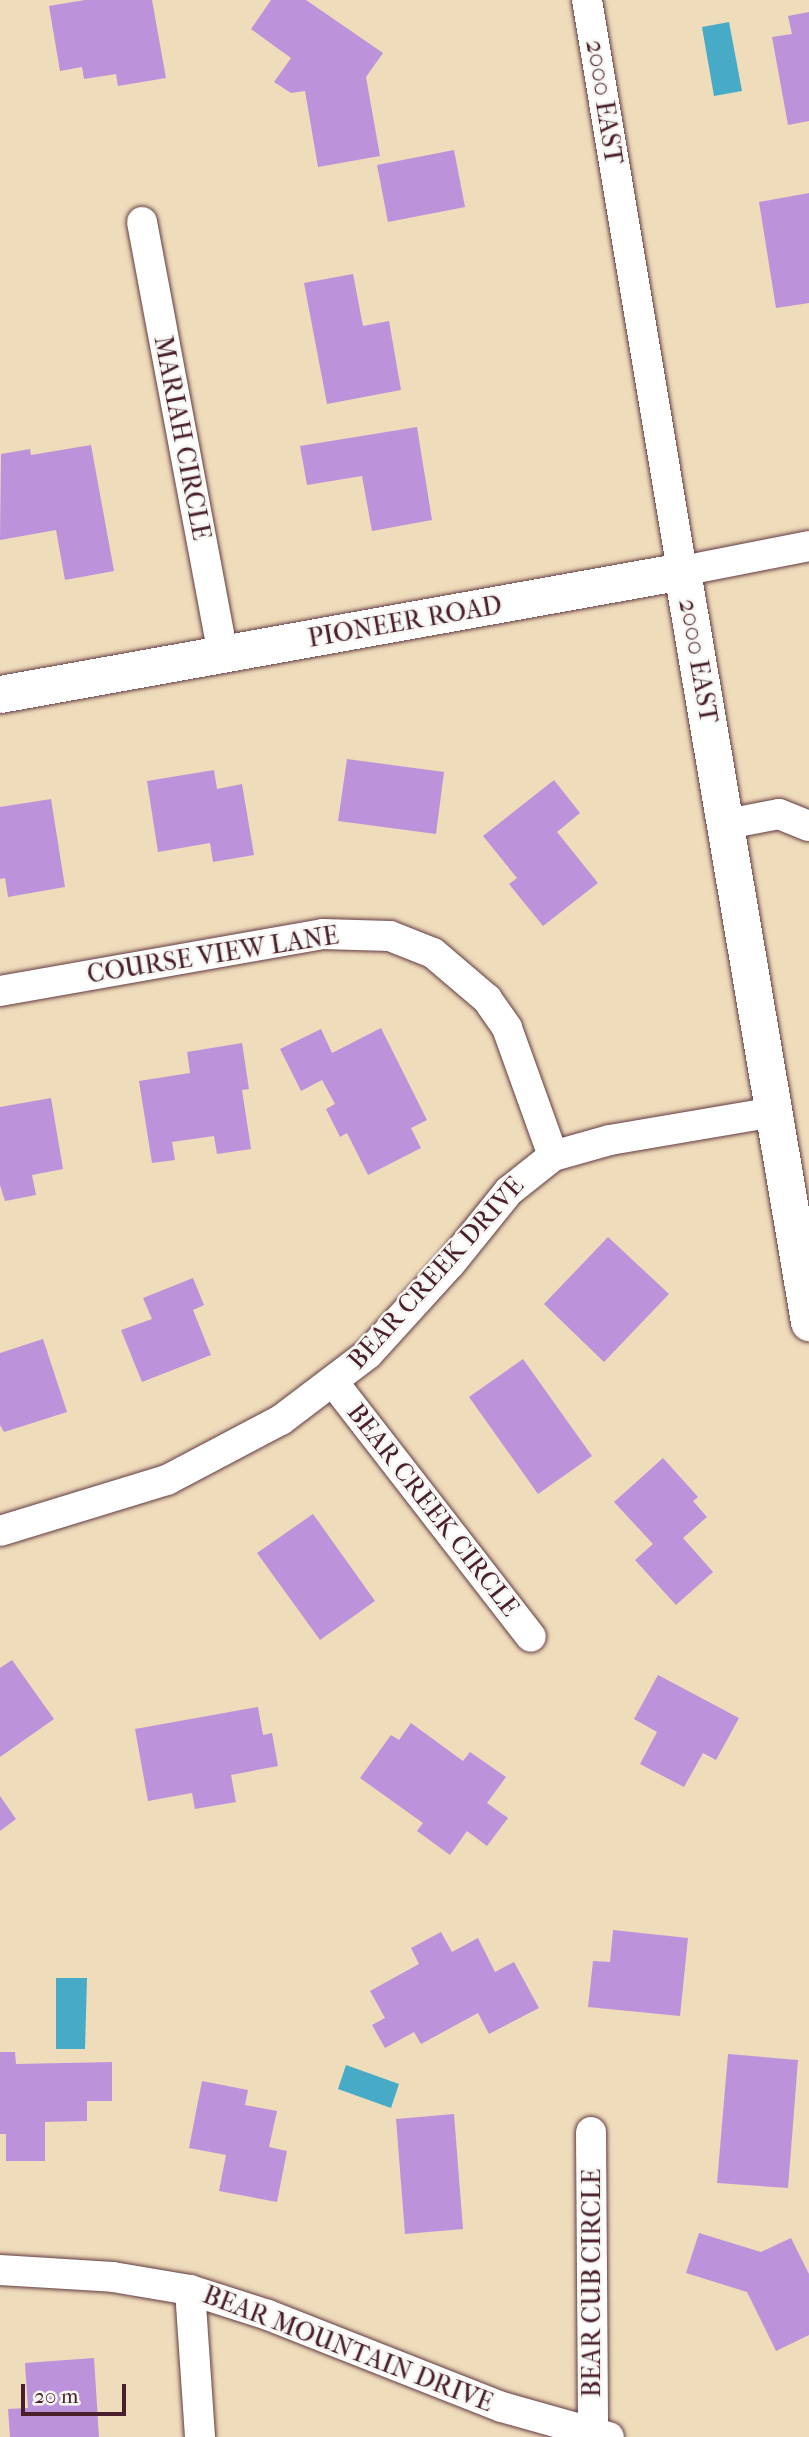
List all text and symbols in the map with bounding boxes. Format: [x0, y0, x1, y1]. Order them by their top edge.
street label: 2000 EAST [579, 37, 629, 167]
street label: MARIAH CIRCLE [147, 333, 217, 543]
street label: PIONEER ROAD [306, 590, 504, 654]
street label: 2000 EAST [672, 596, 724, 726]
street label: COURSE VIEW LANE [85, 920, 341, 990]
street label: BEAR CREEK DRIVE [341, 1170, 531, 1376]
street label: BEAR CREEK CIRCLE [340, 1397, 526, 1623]
street label: BEAR CUB CIRCLE [576, 2169, 608, 2397]
street label: BEAR MOUNTAIN DRIVE [199, 2279, 497, 2419]
scale bar [24, 2370, 130, 2414]
text: 20 m [34, 2384, 78, 2408]

